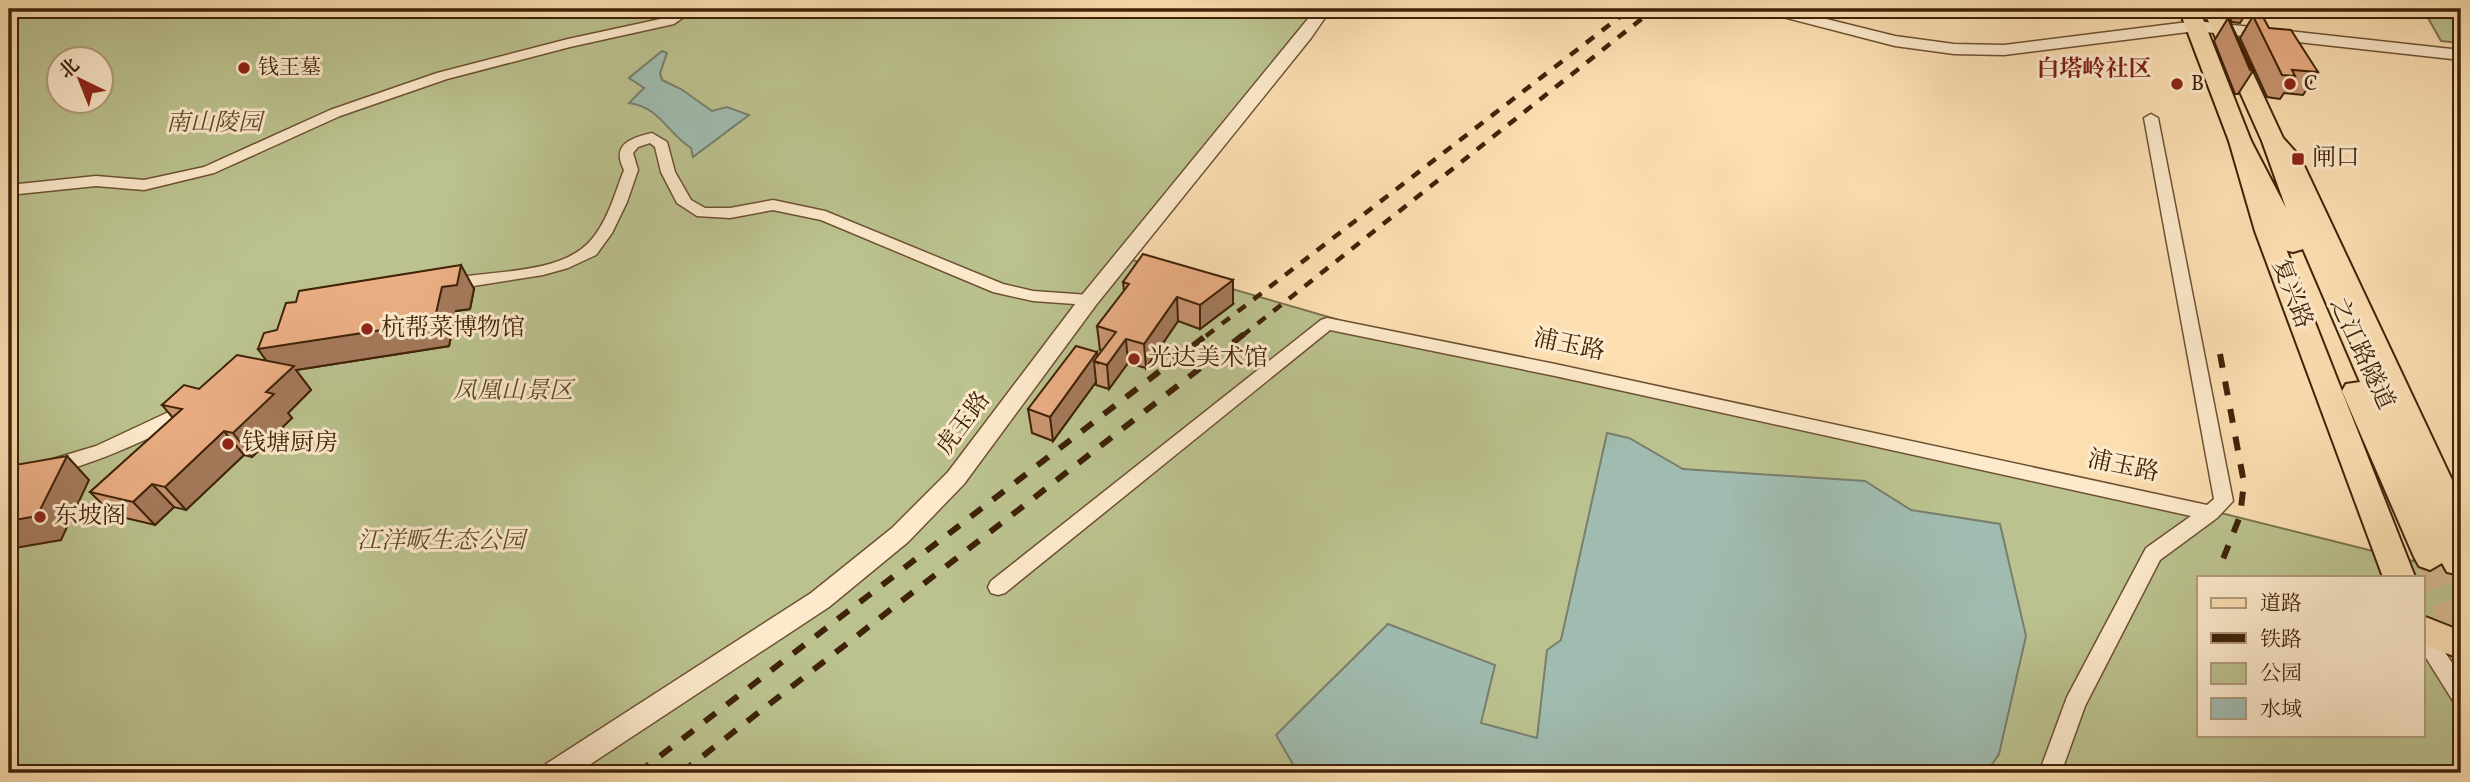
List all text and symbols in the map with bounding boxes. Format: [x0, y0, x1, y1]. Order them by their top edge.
north arrow [46, 46, 116, 116]
text: 北 [54, 53, 86, 85]
place label: 钱王墓 [258, 54, 321, 83]
district label: 白塔岭社区 [2037, 54, 2152, 86]
marker: 钱王墓 [236, 60, 252, 76]
place label: B [2191, 70, 2204, 99]
place label: C [2304, 70, 2318, 99]
marker: B [2169, 76, 2185, 92]
marker: C [2282, 76, 2298, 92]
park label: 南山陵园 [166, 107, 266, 141]
place label: 闸口 [2312, 142, 2360, 176]
marker: 闸口 [2290, 151, 2306, 167]
street label: 复兴路 [2262, 254, 2320, 334]
street label: 之江路隧道 [2320, 292, 2402, 416]
place label: 杭帮菜博物馆 [381, 312, 525, 346]
marker: 杭帮菜博物馆 [359, 321, 375, 337]
street label: 浦玉路 [1530, 322, 1608, 370]
place label: 光达美术馆 [1148, 342, 1268, 376]
marker: 光达美术馆 [1126, 351, 1142, 367]
park label: 凤凰山景区 [453, 375, 576, 409]
street label: 虎玉路 [929, 385, 999, 463]
place label: 钱塘厨房 [242, 427, 338, 461]
marker: 钱塘厨房 [220, 436, 236, 452]
street label: 浦玉路 [2084, 443, 2162, 491]
place label: 东坡阁 [54, 500, 126, 534]
marker: 东坡阁 [32, 509, 48, 525]
park label: 江洋畈生态公园 [357, 525, 529, 559]
legend [2197, 576, 2424, 736]
text: 道路 [2260, 590, 2302, 619]
text: 铁路 [2260, 626, 2302, 655]
text: 公园 [2260, 660, 2302, 689]
text: 水域 [2260, 696, 2302, 725]

